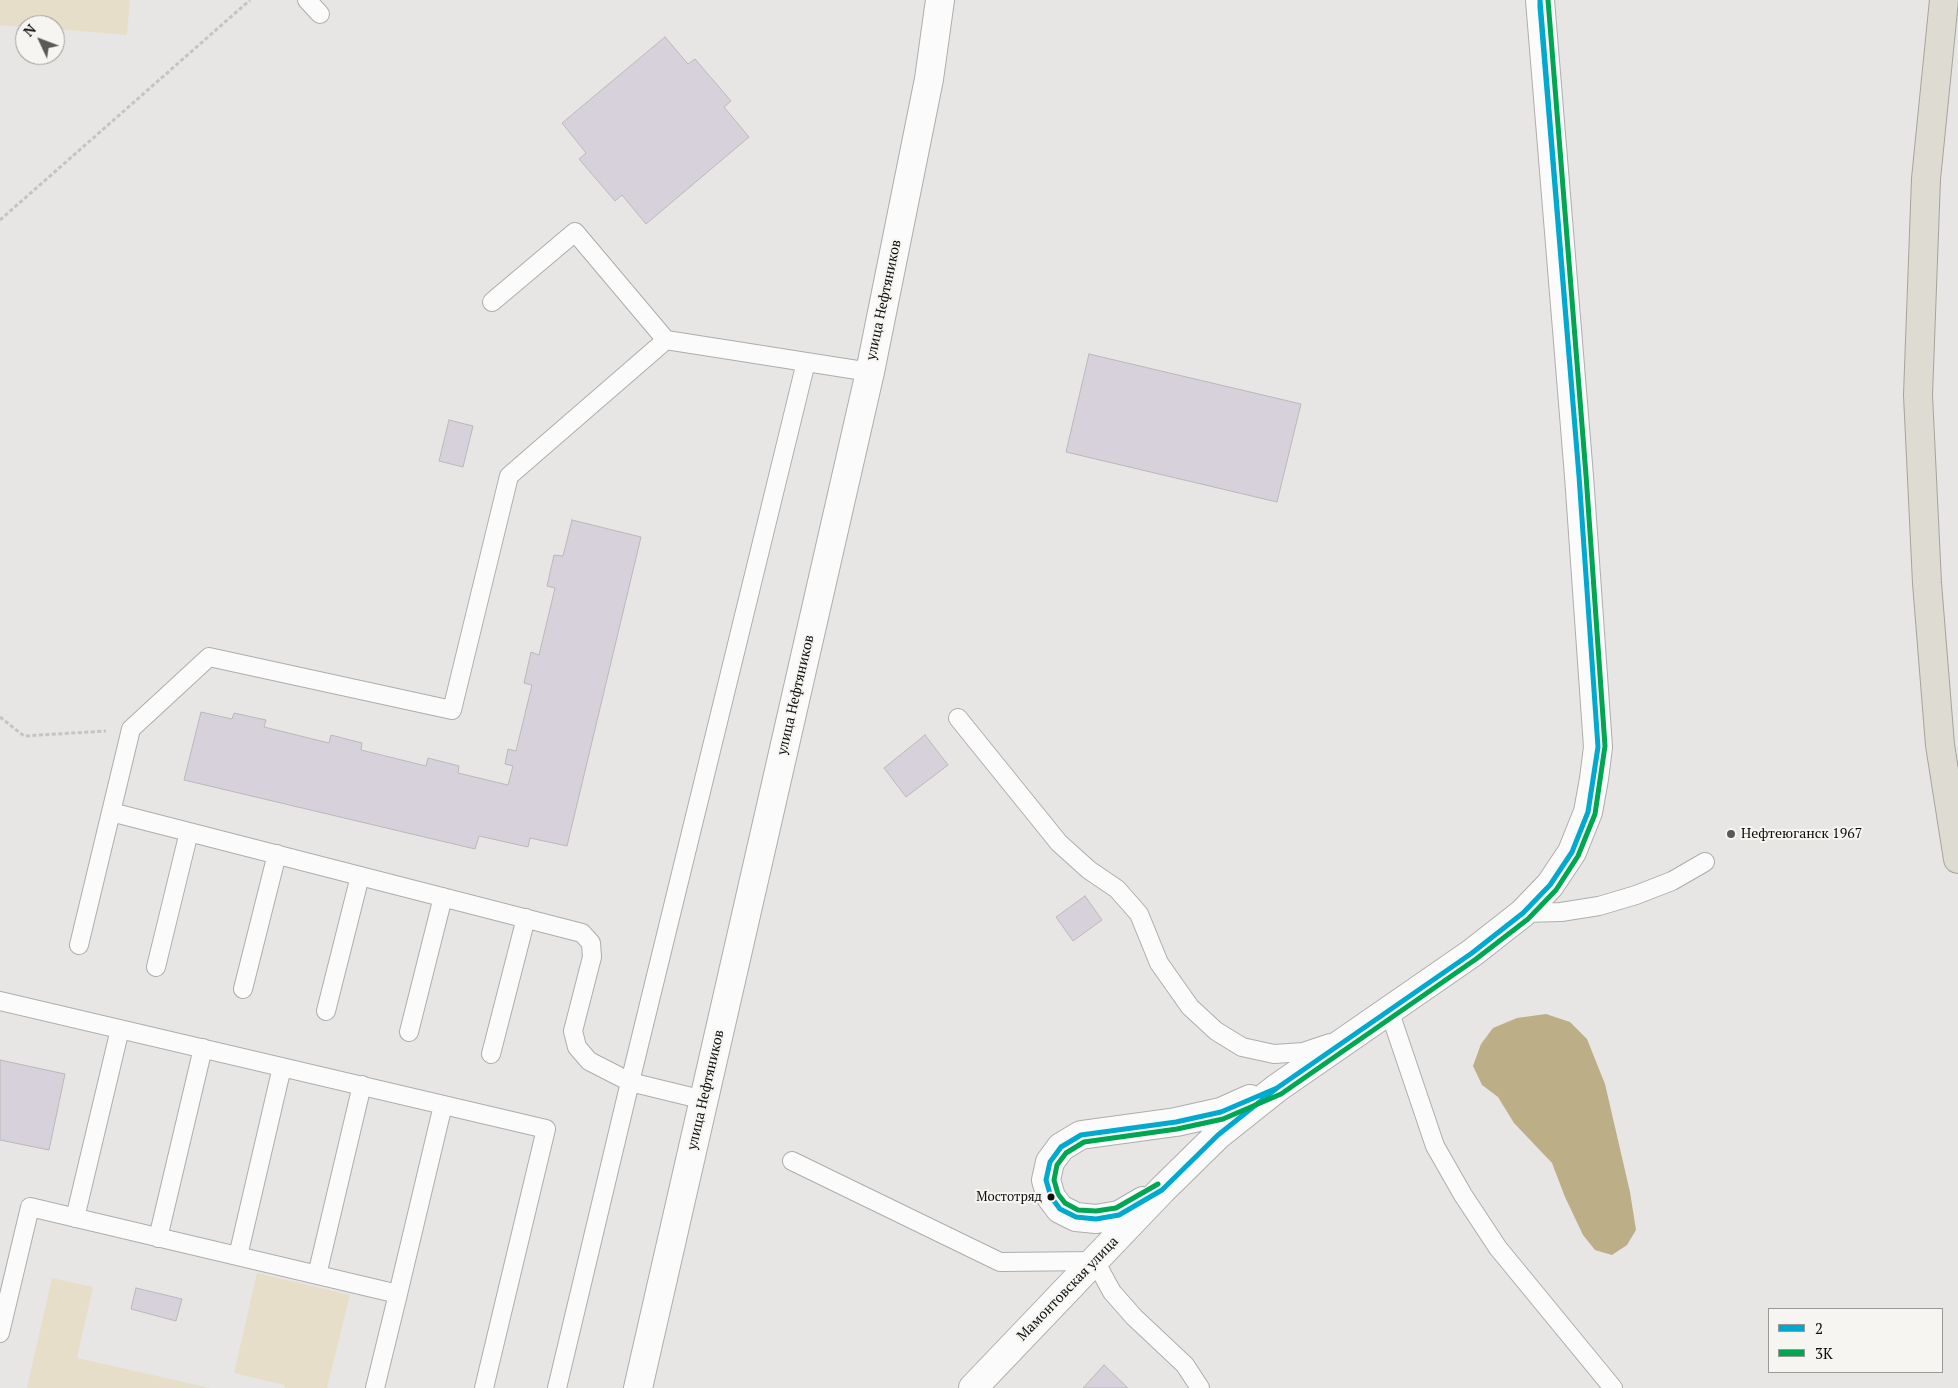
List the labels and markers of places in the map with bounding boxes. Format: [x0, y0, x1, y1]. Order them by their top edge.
place label: Нефтеюганск 1967 [1741, 826, 1862, 842]
marker: Нефтеюганск 1967 [1725, 828, 1737, 840]
place label: Мостотряд [976, 1189, 1042, 1205]
marker: Мостотряд [1046, 1192, 1056, 1202]

